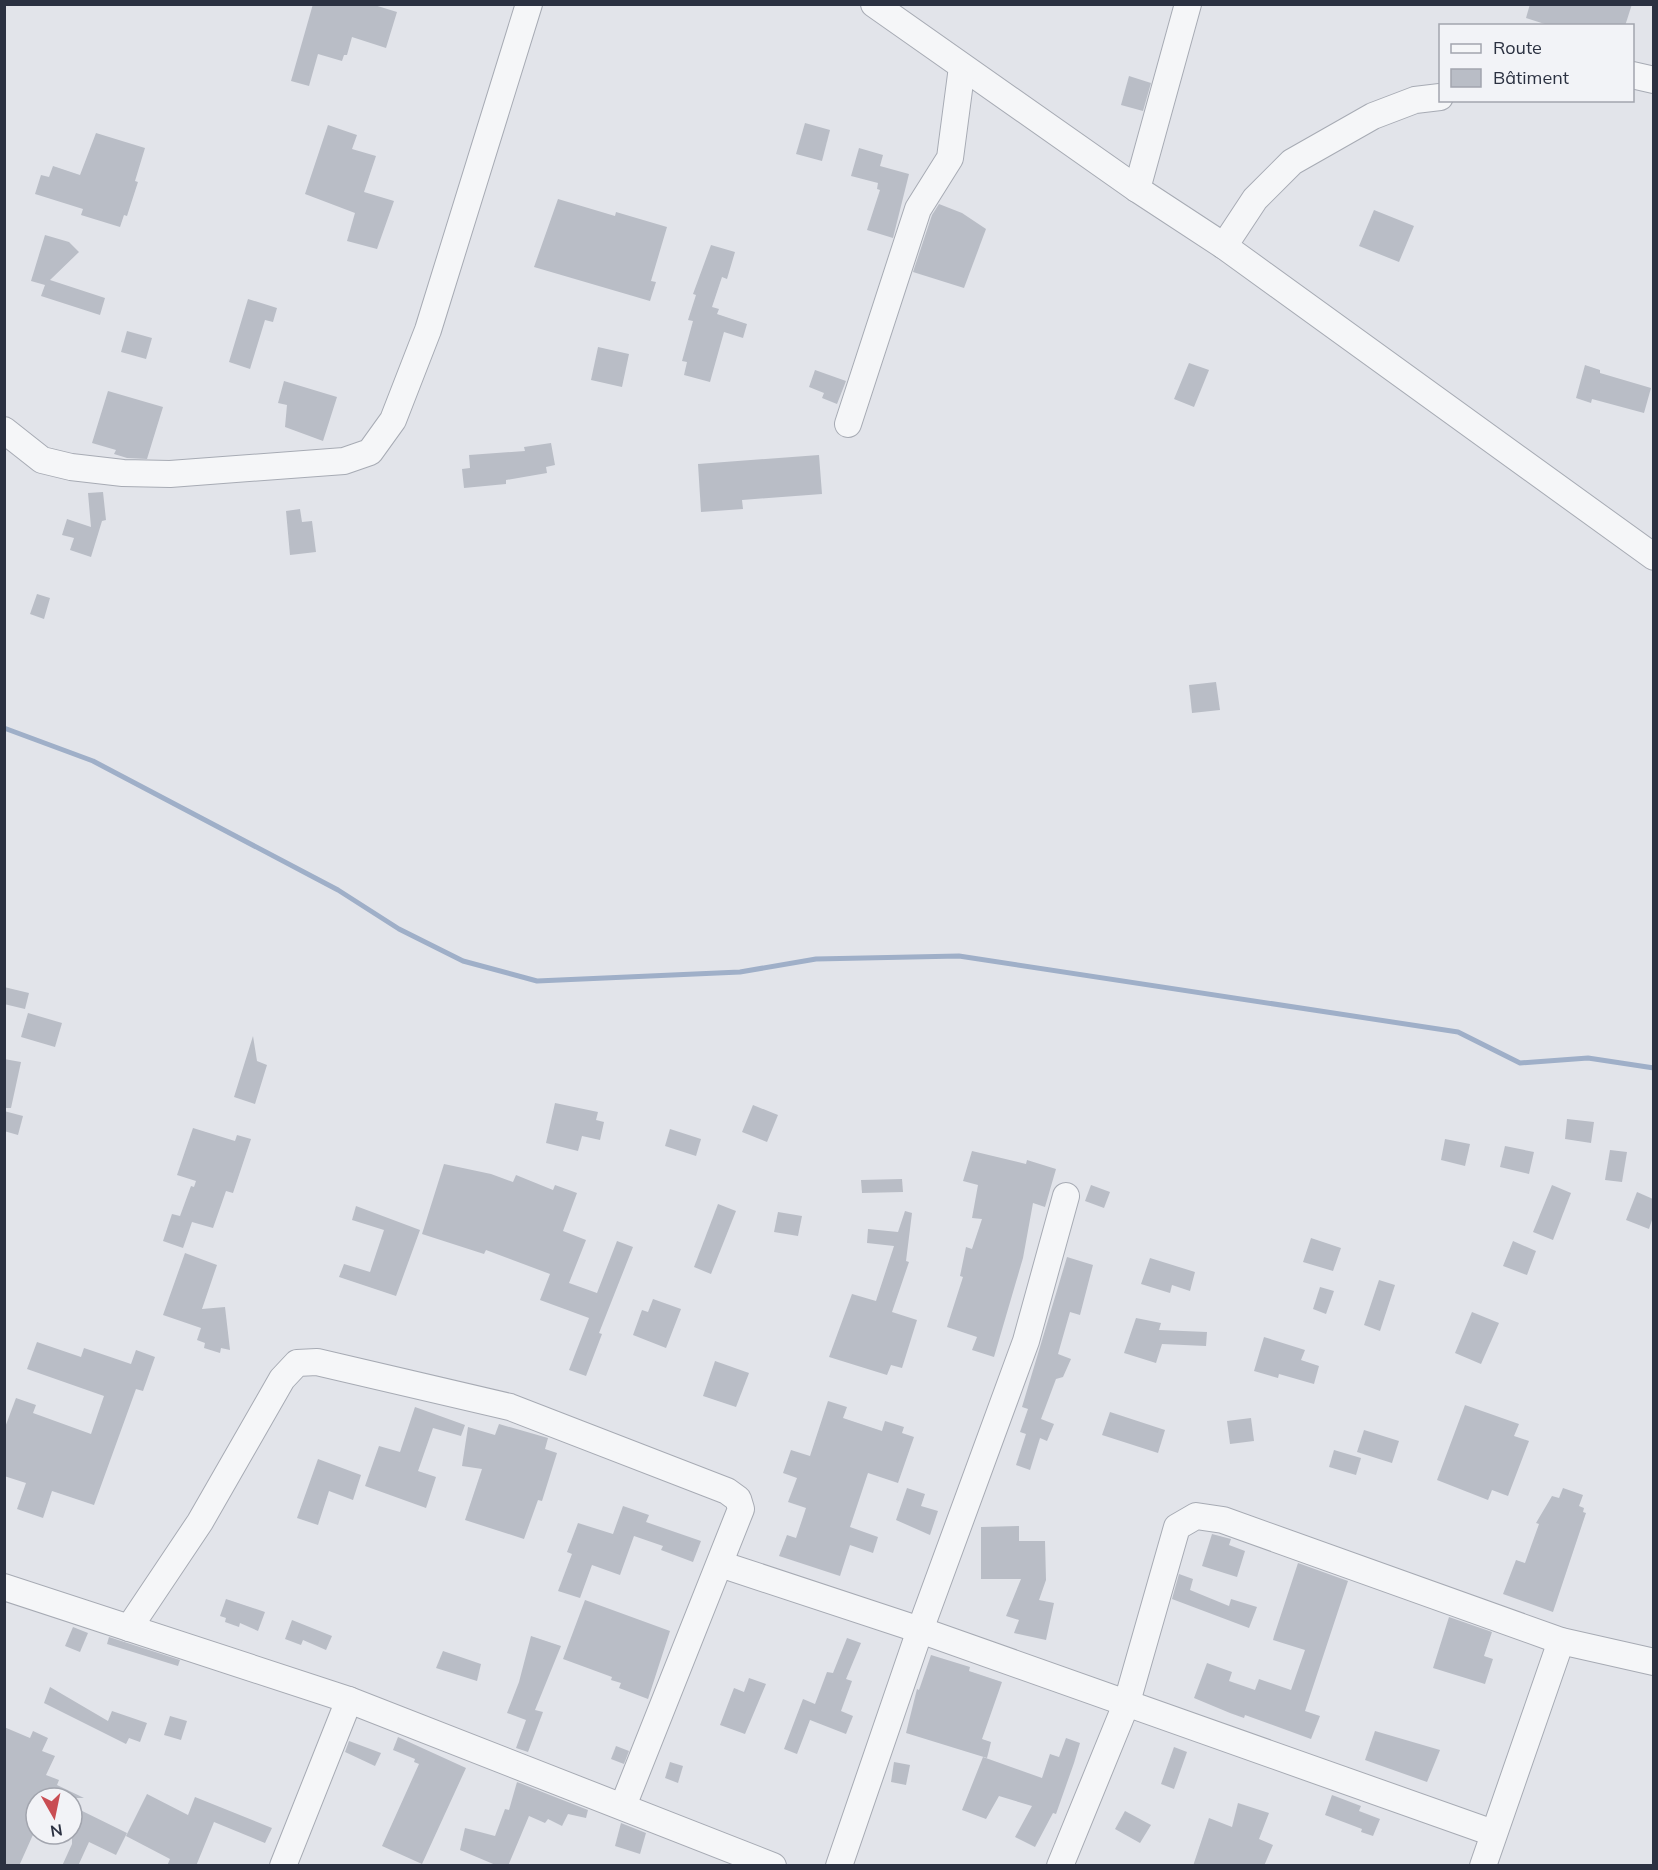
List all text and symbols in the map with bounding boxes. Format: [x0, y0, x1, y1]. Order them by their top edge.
legend [1439, 24, 1634, 102]
text: Route [1493, 36, 1542, 59]
text: Bâtiment [1493, 66, 1569, 89]
north arrow [24, 1786, 84, 1846]
text: N [49, 1820, 64, 1842]

